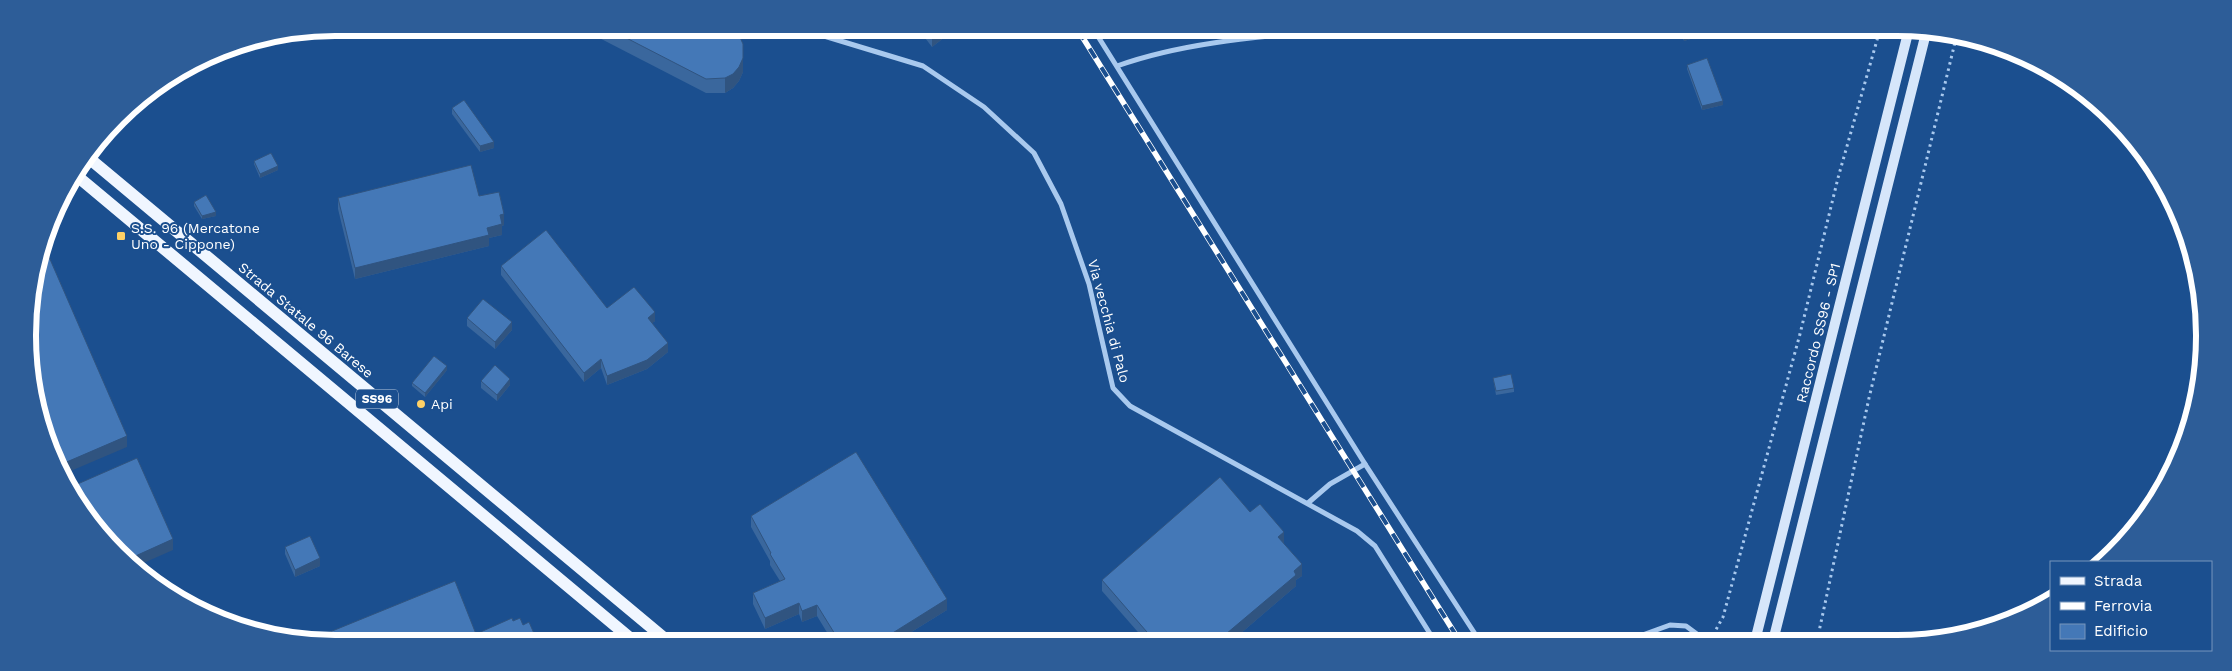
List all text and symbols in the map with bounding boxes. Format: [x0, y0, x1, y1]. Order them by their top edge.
place label: S.S. 96 (Mercatone Uno - Cippone) [131, 220, 260, 252]
marker: S.S. 96 (Mercatone Uno - Cippone) [115, 230, 127, 242]
street label: Via vecchia di Palo [1085, 258, 1133, 384]
street label: Strada Statale 96 Barese [235, 259, 377, 381]
street label: Raccordo SS96 - SP1 [1793, 261, 1843, 405]
road number: SS96 [356, 389, 398, 408]
place label: Api [431, 396, 453, 412]
marker: Api [415, 398, 427, 410]
legend [2050, 561, 2212, 651]
text: Strada [2094, 572, 2143, 590]
text: Ferrovia [2094, 597, 2153, 615]
text: Edificio [2094, 622, 2148, 640]

